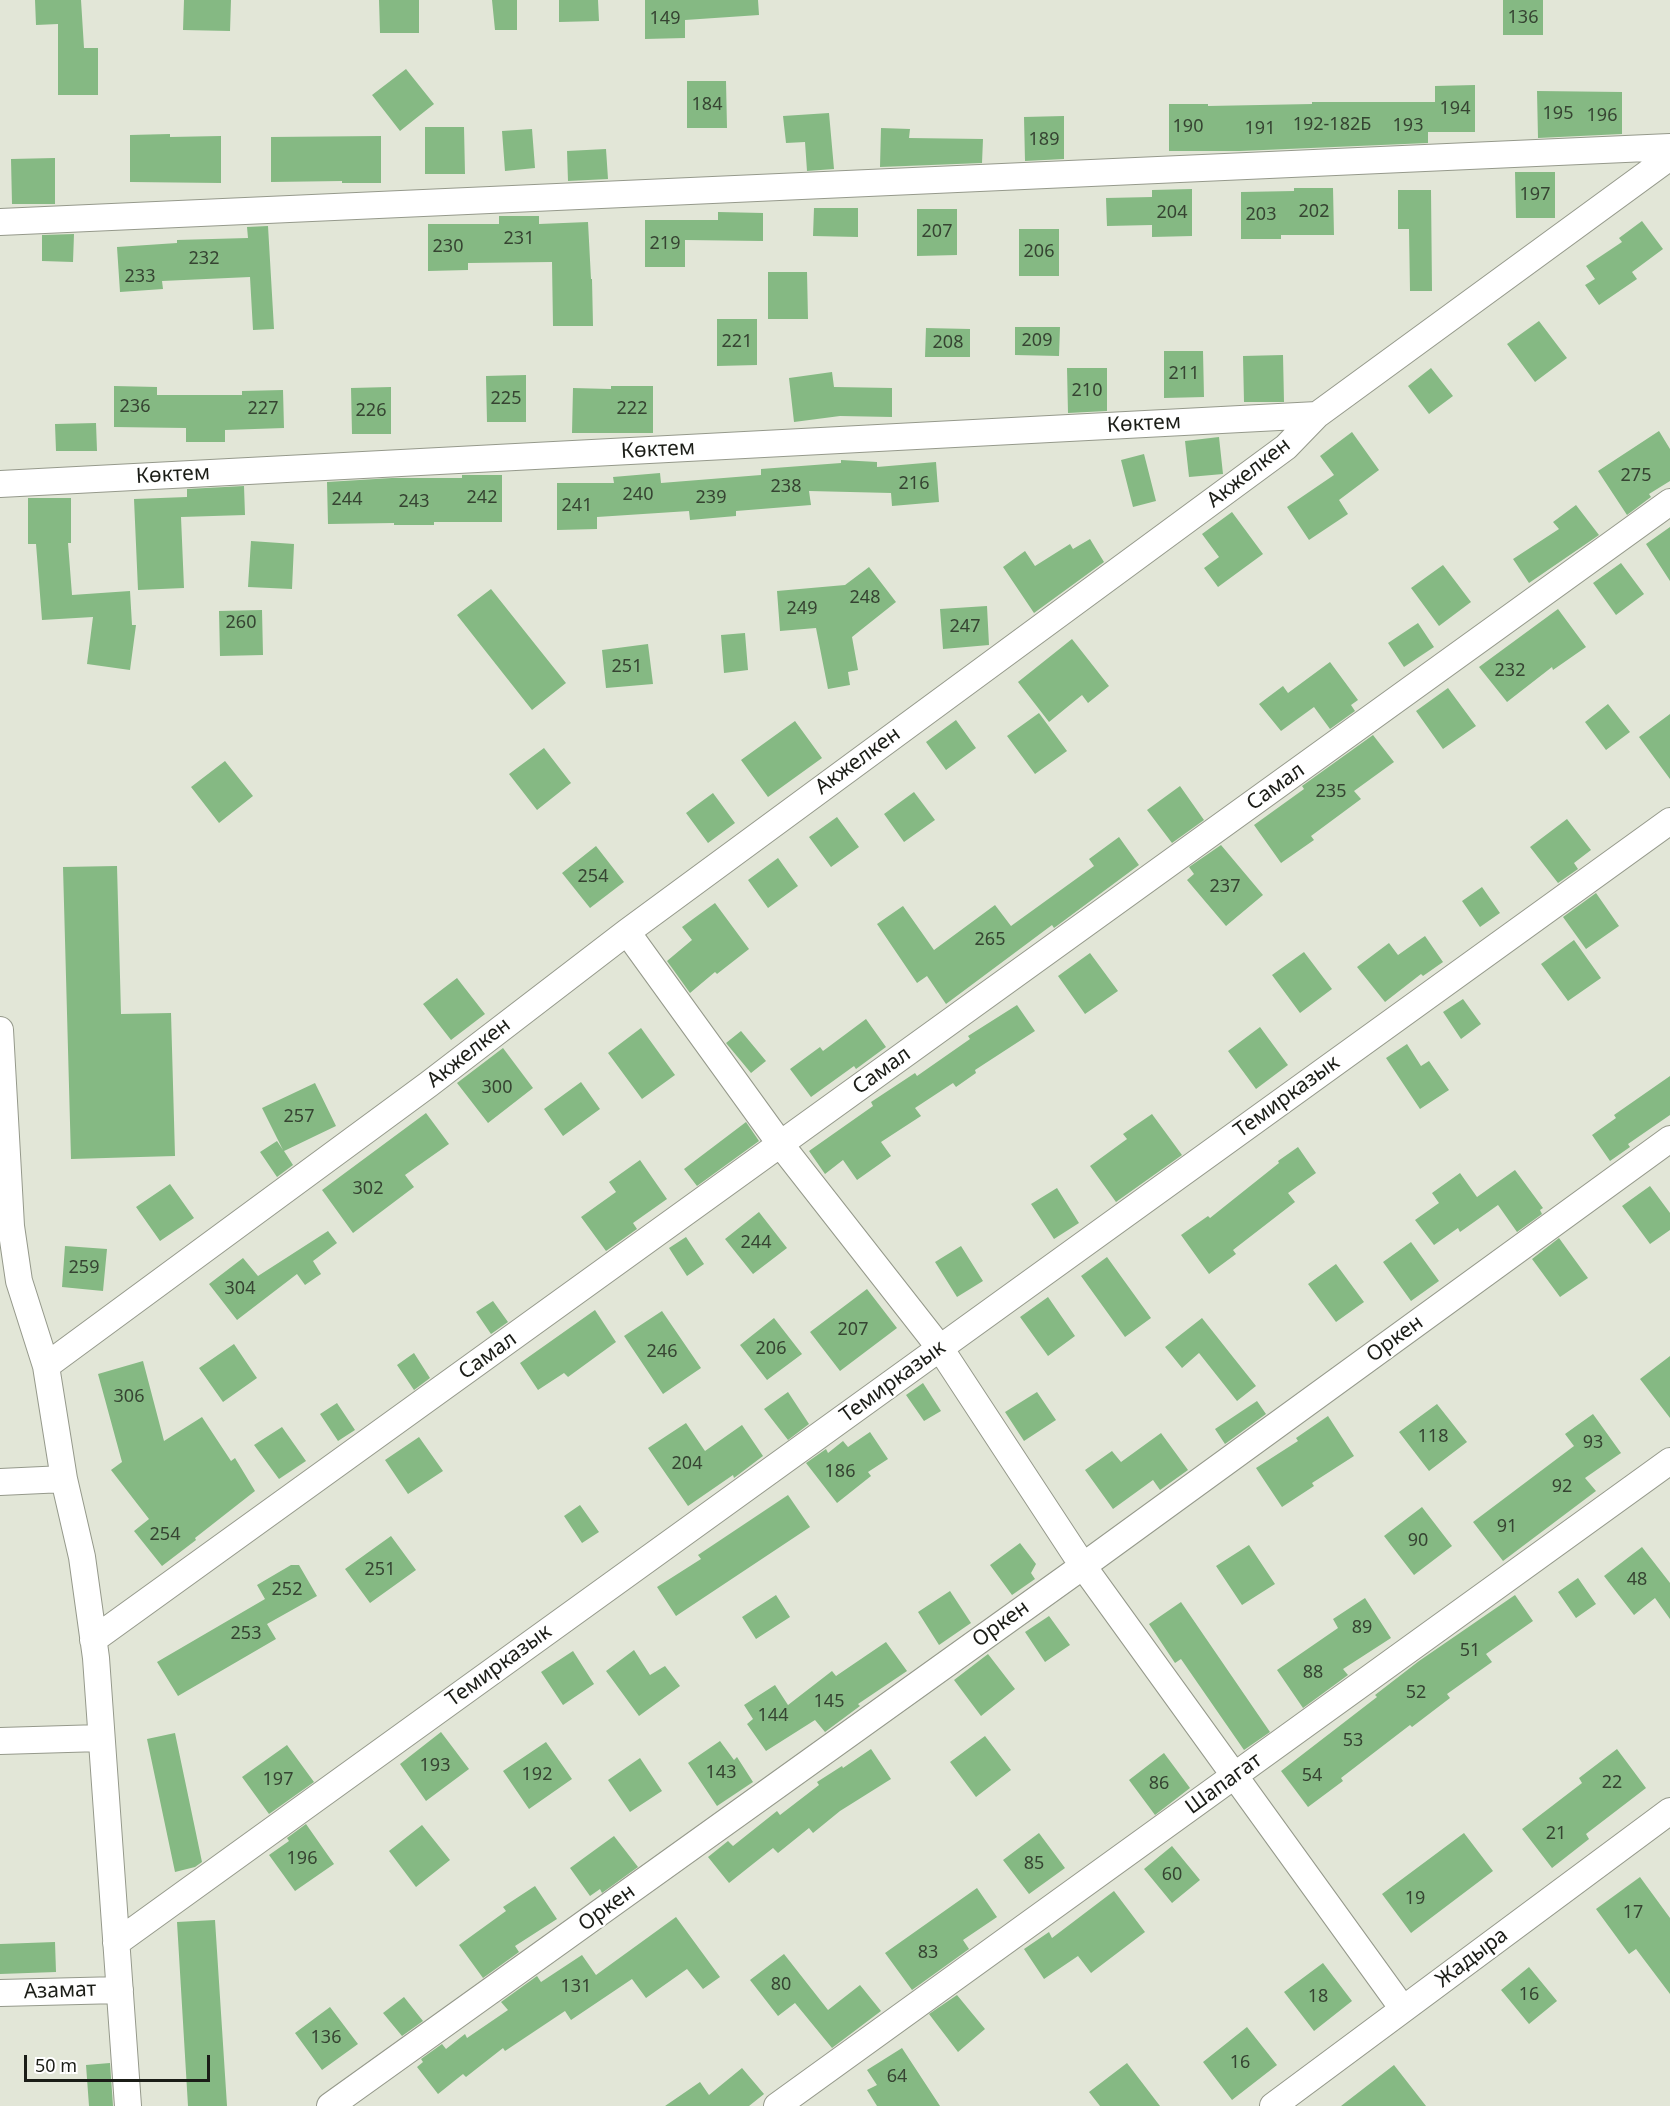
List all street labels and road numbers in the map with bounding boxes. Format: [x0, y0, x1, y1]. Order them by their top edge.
street label: Көктем [1106, 409, 1182, 439]
street label: Акжелкен [1202, 433, 1296, 513]
street label: Көктем [620, 435, 696, 465]
street label: Көктем [135, 460, 211, 490]
street label: Акжелкен [810, 722, 906, 800]
street label: Самал [1242, 758, 1310, 816]
street label: Акжелкен [422, 1013, 516, 1093]
street label: Самал [848, 1042, 916, 1100]
street label: Темирказык [1229, 1050, 1345, 1144]
street label: Оркен [1362, 1310, 1428, 1368]
street label: Самал [454, 1327, 522, 1385]
street label: Темирказык [835, 1335, 951, 1429]
street label: Оркен [968, 1595, 1034, 1653]
street label: Темирказык [441, 1619, 557, 1713]
street label: Шапагат [1181, 1748, 1267, 1820]
street label: Оркен [574, 1879, 640, 1937]
street label: Жадыра [1431, 1923, 1513, 1993]
street label: Азамат [23, 1977, 97, 2005]

